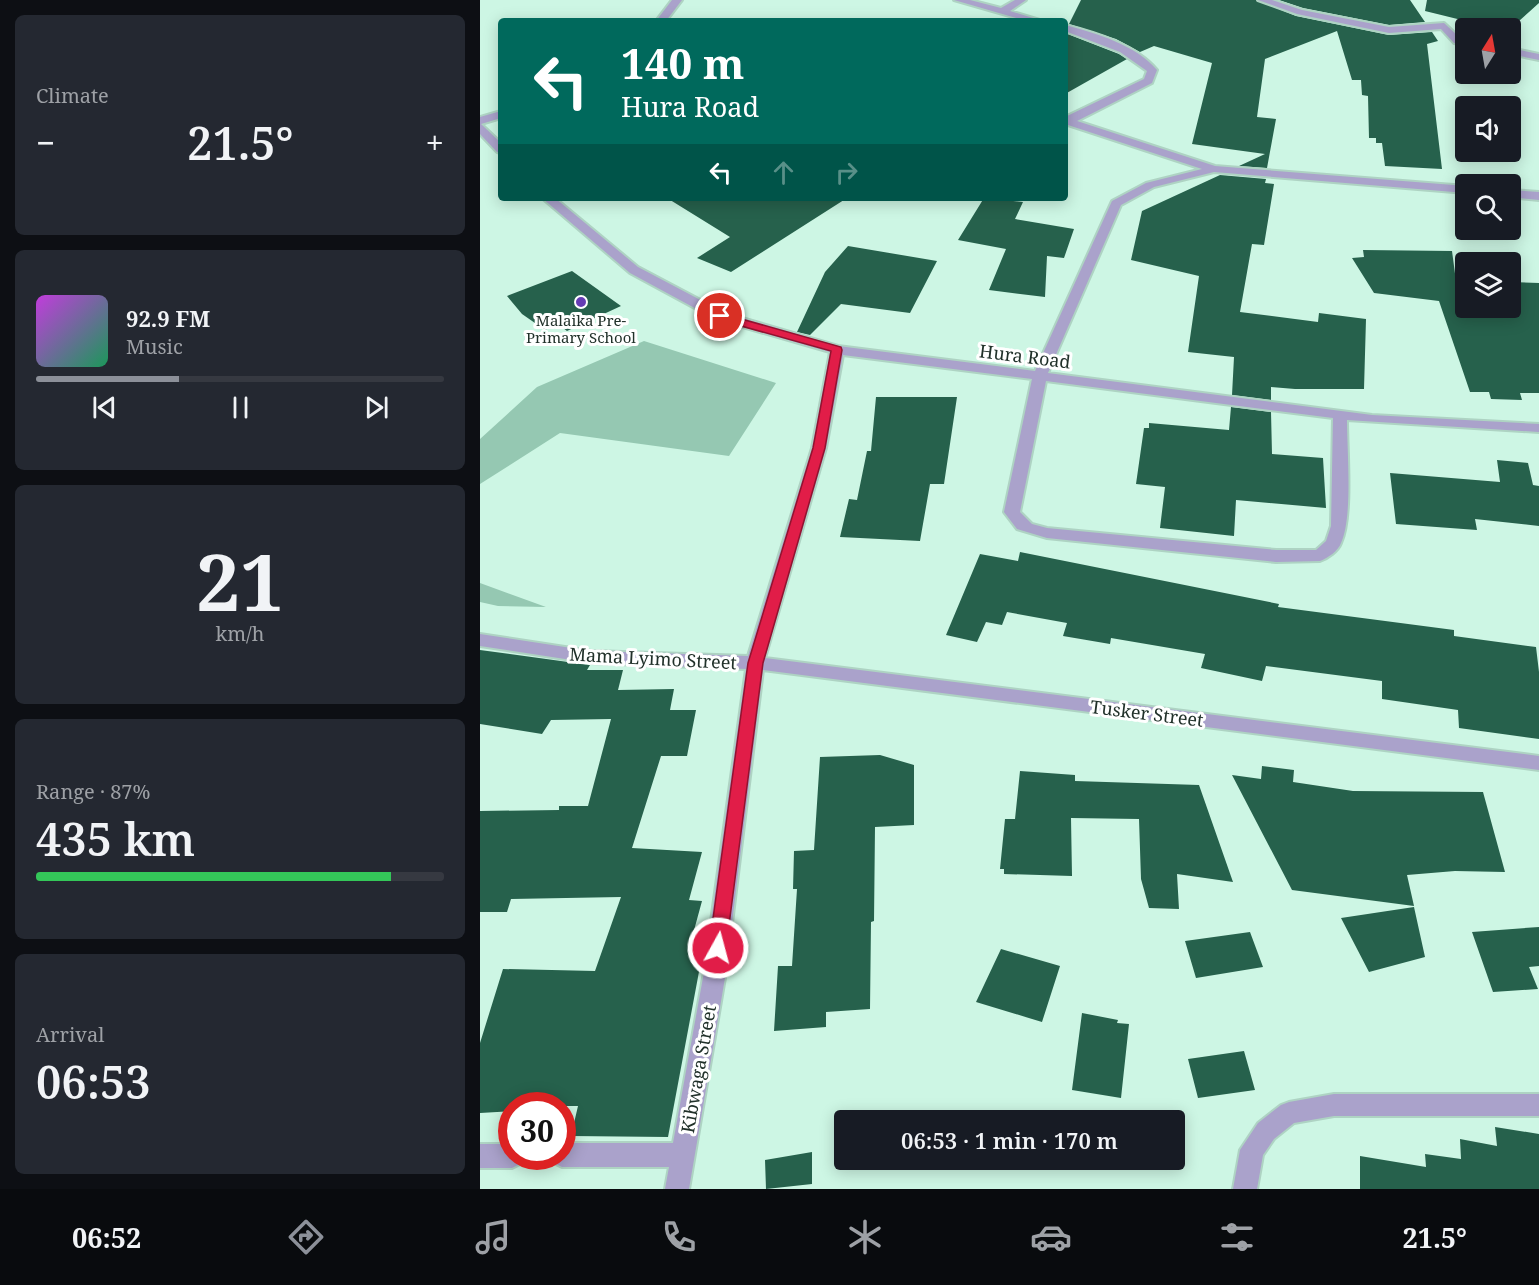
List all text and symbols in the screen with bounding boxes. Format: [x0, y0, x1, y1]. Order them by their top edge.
north arrow [1455, 18, 1521, 84]
map controls [1455, 18, 1521, 318]
text: 140 m [621, 34, 745, 91]
icon: left [522, 42, 600, 120]
text: Climate [36, 82, 109, 109]
text: Hura Road [621, 88, 759, 125]
button: sound [1455, 96, 1521, 162]
text: 21.5° [187, 112, 294, 173]
text: − [36, 120, 55, 165]
text: + [426, 120, 444, 165]
icon: left [704, 156, 737, 189]
icon: ahead [767, 156, 800, 189]
icon: right [830, 156, 863, 189]
button: search [1455, 174, 1521, 240]
button: layers [1455, 252, 1521, 318]
pin [694, 290, 745, 341]
marker: Malaika Pre- Primary School [574, 295, 588, 309]
icon: arrive [703, 299, 736, 332]
text: 92.9 FM [126, 303, 210, 333]
place label: Malaika Pre- Primary School [526, 310, 636, 347]
text: Music [126, 333, 183, 360]
street label: Hura Road [978, 338, 1072, 374]
icon: previous [88, 391, 121, 424]
icon: pause [224, 391, 257, 424]
icon: next [360, 391, 393, 424]
text: 21 [196, 528, 284, 634]
text: km/h [215, 620, 265, 647]
street label: Mama Lyimo Street [569, 642, 737, 674]
street label: Tusker Street [1089, 694, 1205, 732]
text: Range · 87% [36, 778, 150, 805]
text: 435 km [36, 808, 195, 869]
position arrow [686, 916, 750, 980]
street label: Kibwaga Street [675, 1003, 721, 1135]
text: Arrival [36, 1021, 104, 1048]
text: 06:53 [36, 1051, 151, 1112]
speed limit sign: 30 [498, 1092, 576, 1170]
text: 06:53 · 1 min · 170 m [901, 1125, 1118, 1155]
icon: directions [285, 1216, 327, 1258]
icon: music [472, 1216, 514, 1258]
icon: phone [658, 1216, 700, 1258]
icon: climate [844, 1216, 886, 1258]
icon: car [1030, 1216, 1072, 1258]
icon: filters [1216, 1216, 1258, 1258]
text: 06:52 [72, 1219, 141, 1256]
text: 21.5° [1402, 1219, 1467, 1256]

